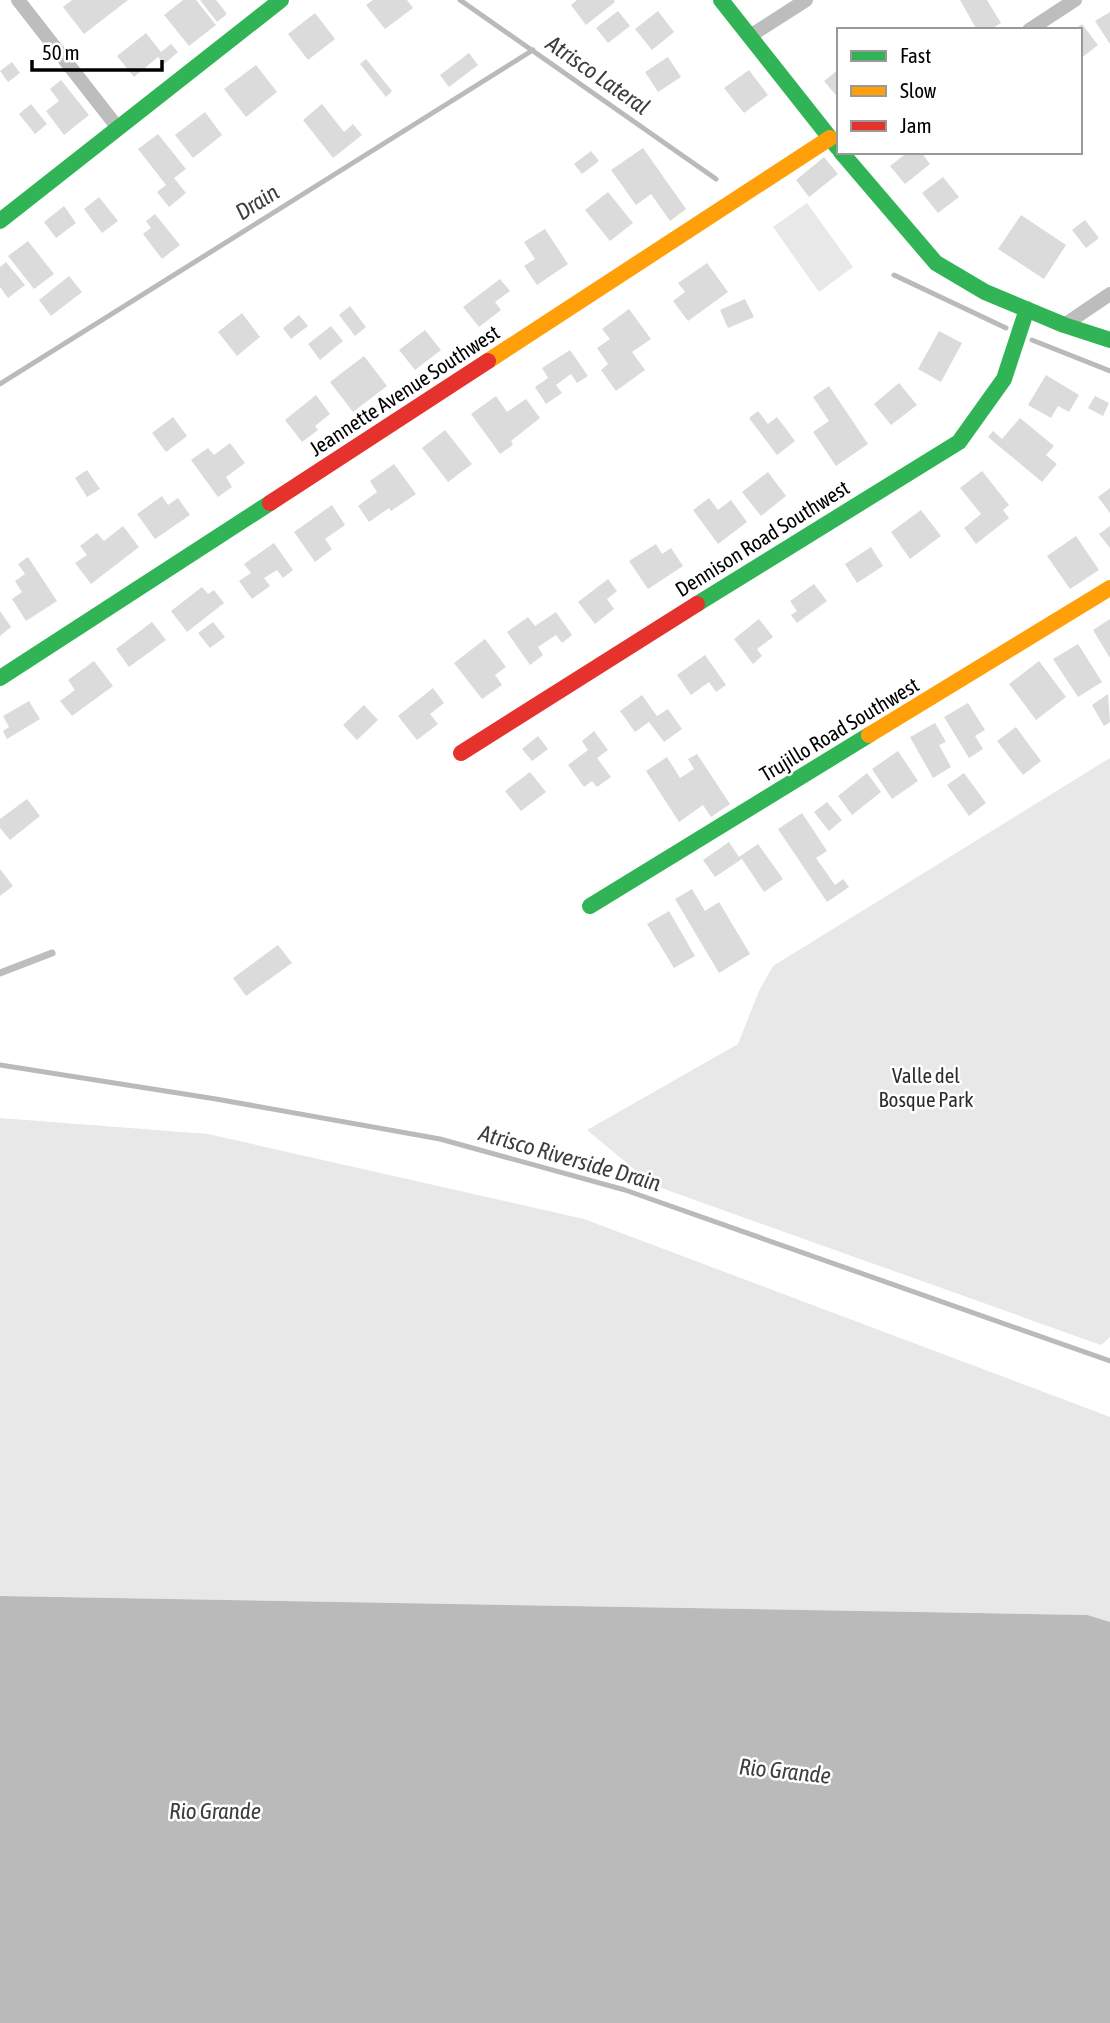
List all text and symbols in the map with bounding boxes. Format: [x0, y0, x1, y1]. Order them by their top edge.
scale bar [32, 28, 161, 72]
legend [837, 28, 1082, 154]
water label: Atrisco Lateral [541, 29, 655, 120]
text: 50 m [42, 40, 80, 64]
text: Fast [900, 43, 931, 67]
text: Slow [900, 78, 937, 102]
text: Jam [900, 113, 932, 137]
water label: Drain [231, 179, 283, 225]
street label: Jeannette Avenue Southwest [305, 320, 503, 460]
street label: Dennison Road Southwest [671, 475, 853, 601]
street label: Trujillo Road Southwest [755, 672, 923, 786]
park label: Valle del Bosque Park [879, 1063, 973, 1111]
water label: Atrisco Riverside Drain [475, 1119, 664, 1196]
water label: Rio Grande [738, 1753, 832, 1789]
water label: Rio Grande [169, 1798, 261, 1824]

